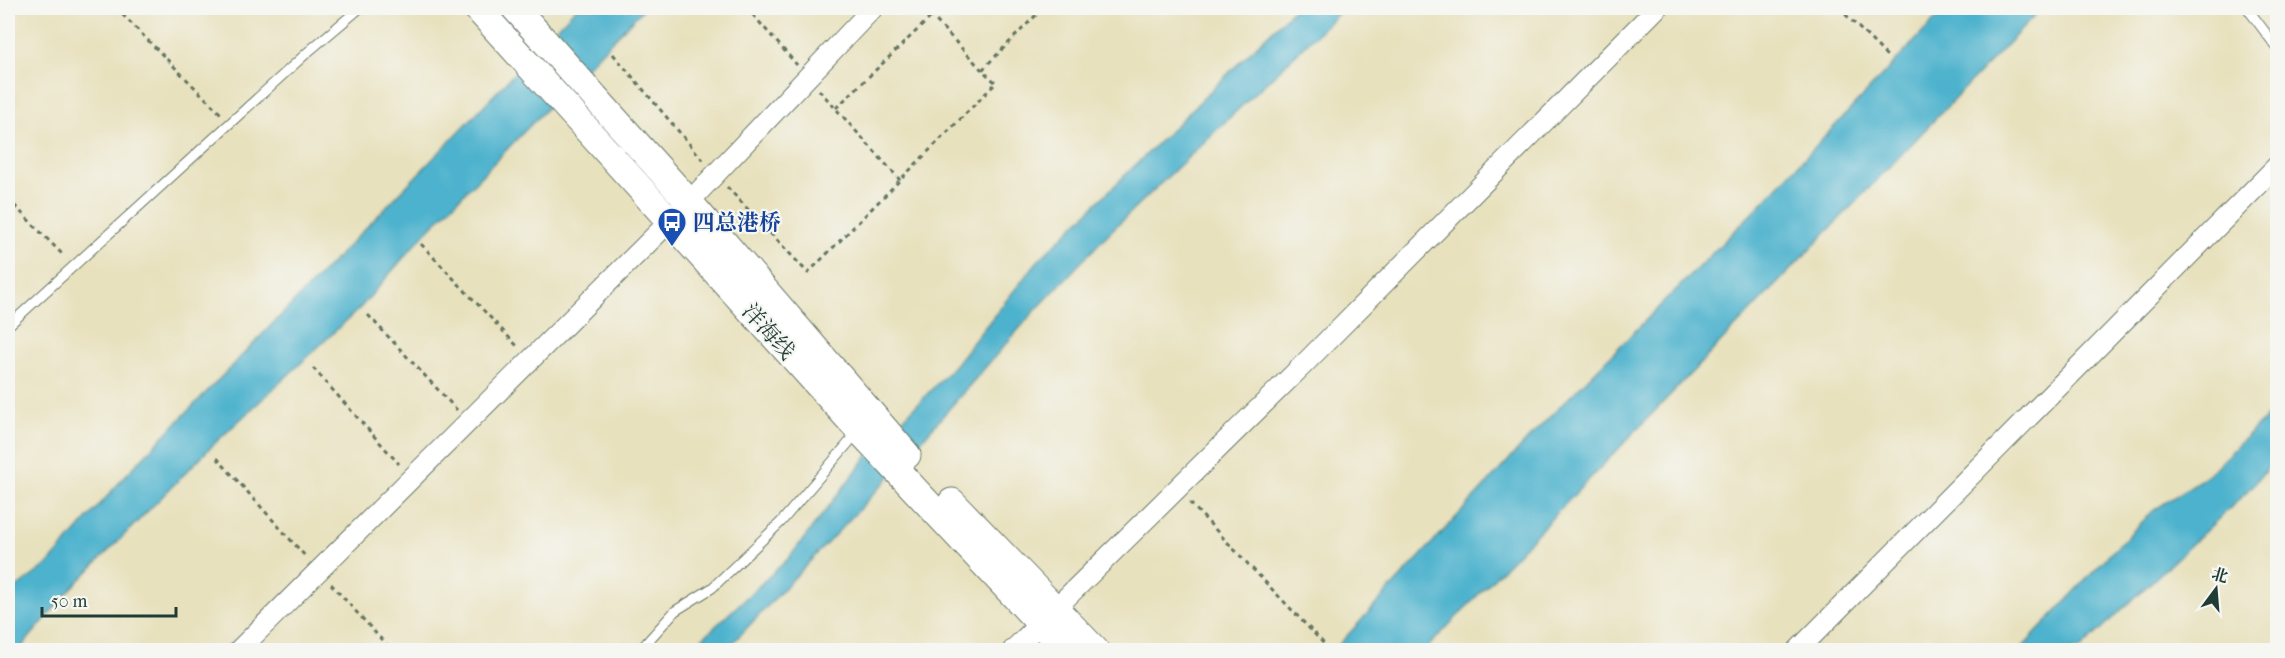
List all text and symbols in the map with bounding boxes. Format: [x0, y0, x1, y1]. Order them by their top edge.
bus stop icon: 四总港桥 [656, 206, 688, 248]
place label: 四总港桥 [693, 210, 781, 236]
street label: 洋海线 [737, 298, 800, 365]
north arrow [2186, 559, 2246, 619]
text: 北 [2210, 564, 2230, 586]
scale bar [42, 580, 176, 618]
text: 50 m [51, 591, 88, 612]

